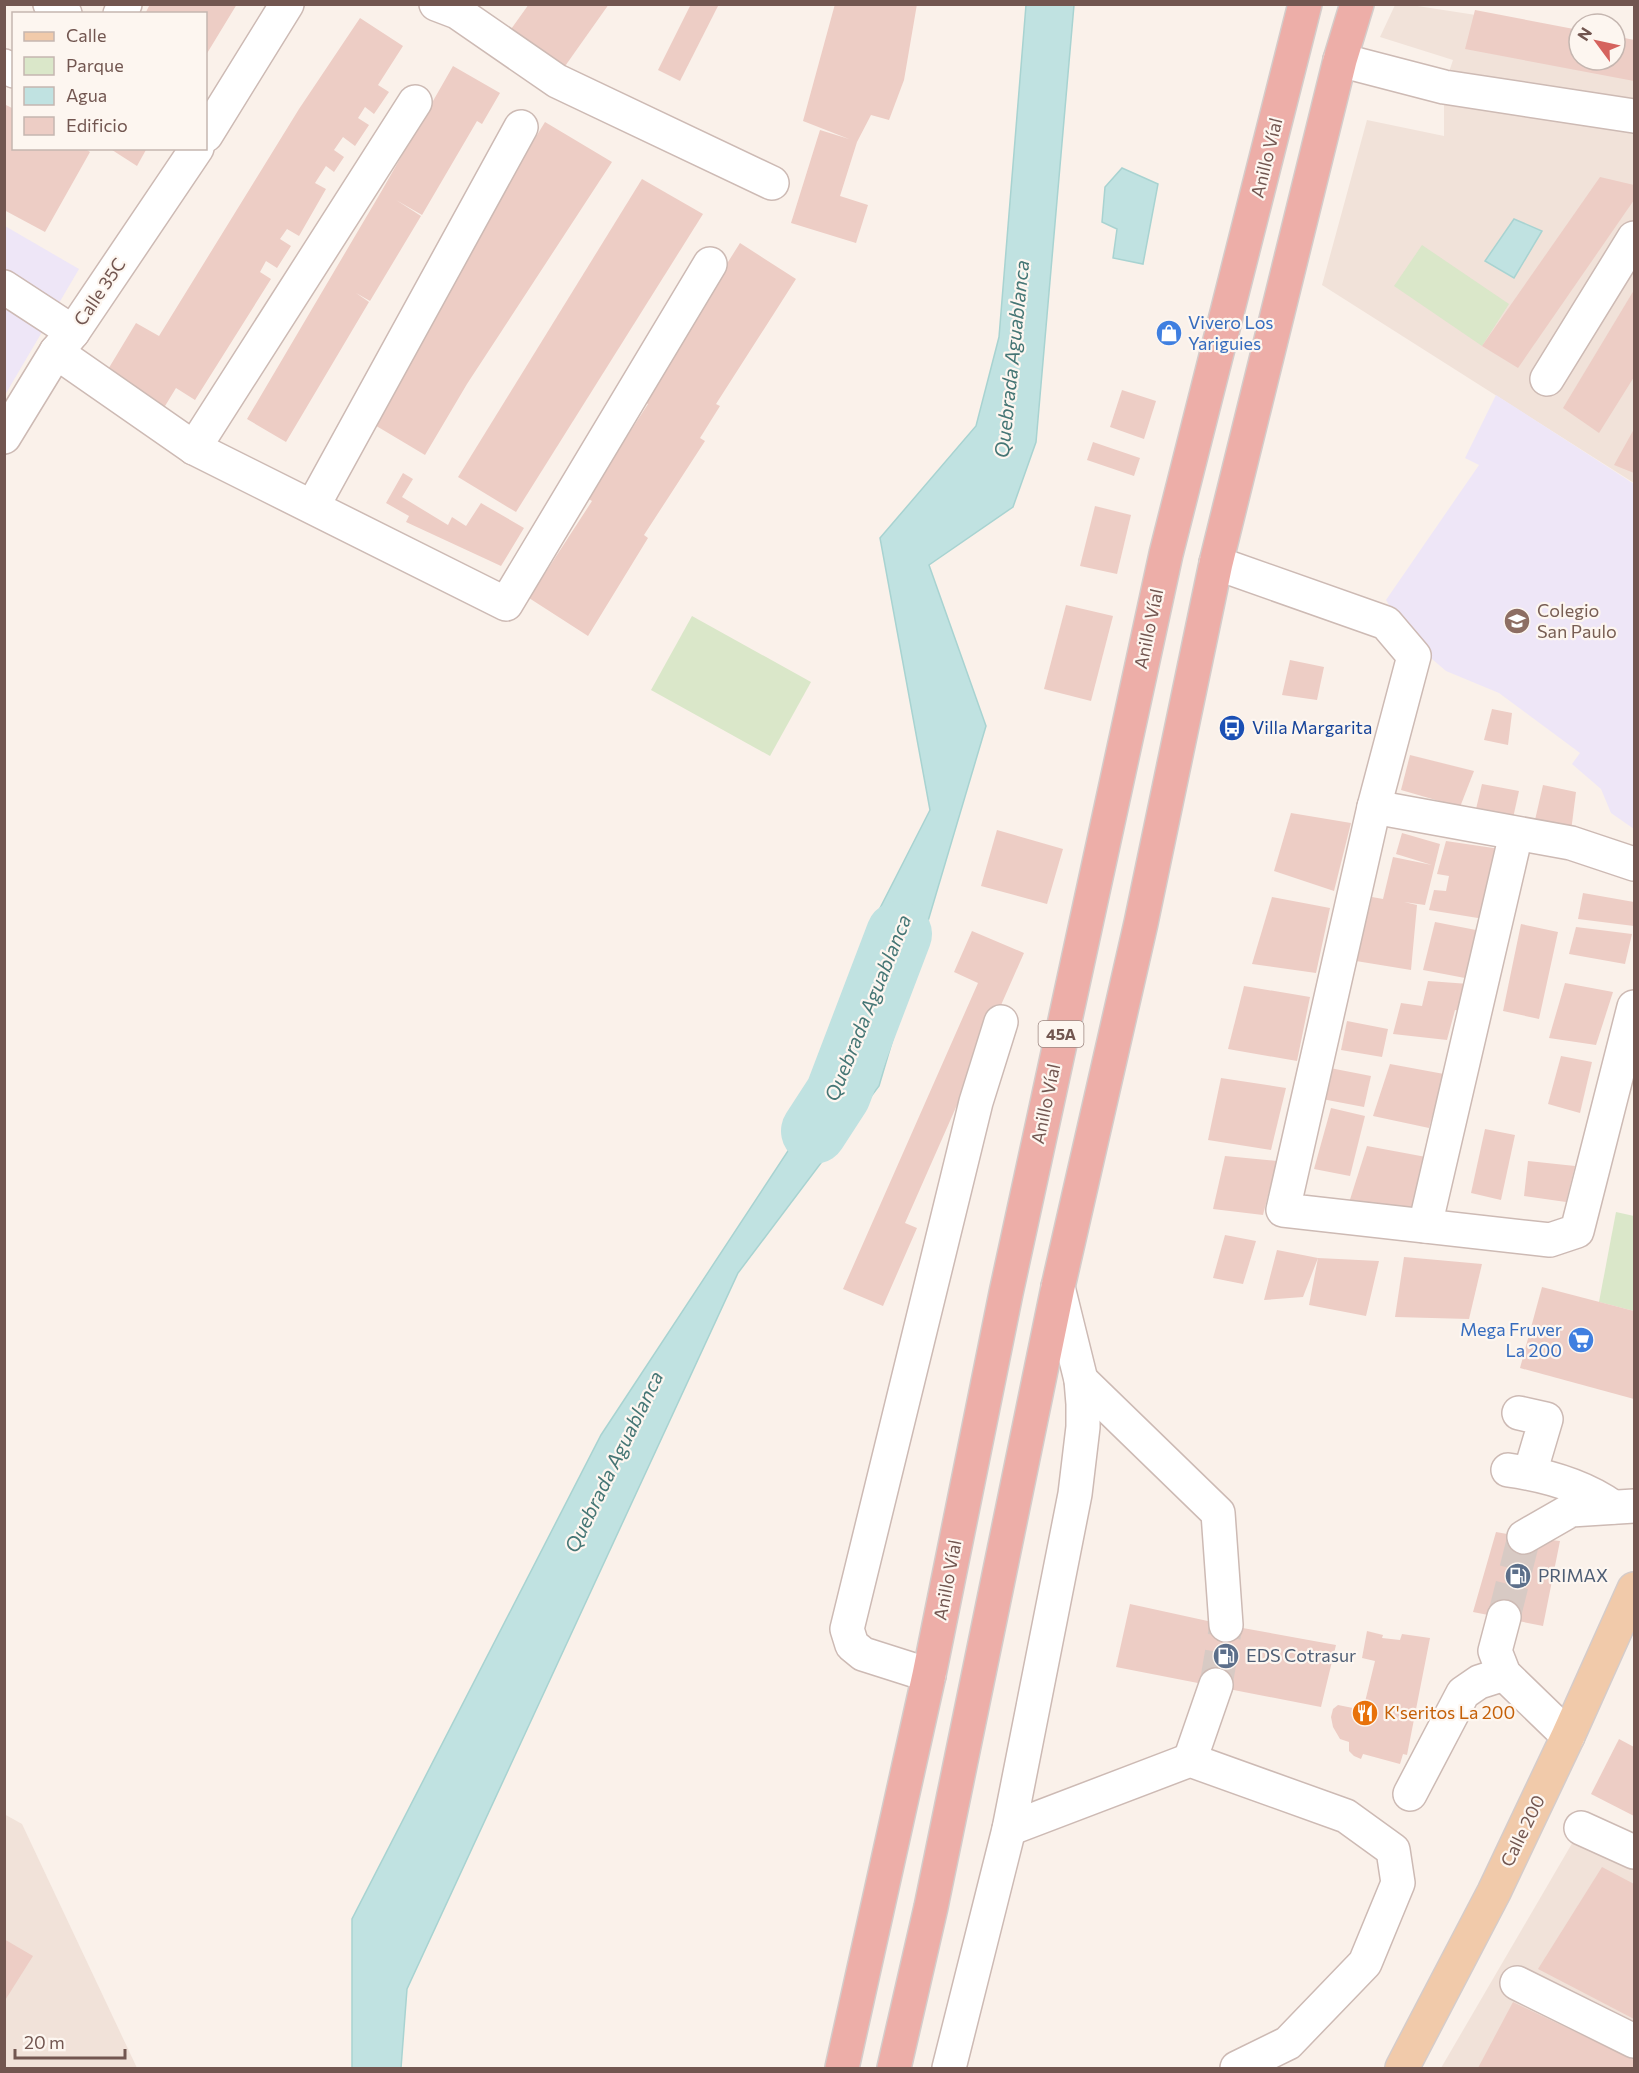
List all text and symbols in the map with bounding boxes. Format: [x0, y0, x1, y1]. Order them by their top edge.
legend [12, 12, 207, 150]
north arrow [1567, 12, 1627, 72]
text: N [1573, 23, 1595, 44]
text: Calle [66, 24, 106, 46]
text: Parque [66, 54, 124, 76]
text: Agua [66, 84, 107, 106]
text: Edificio [66, 114, 128, 136]
street label: Anillo Víal [1246, 116, 1287, 200]
street label: Calle 35C [69, 253, 130, 329]
water label: Quebrada Aguablanca [989, 259, 1033, 459]
place label: Vivero Los Yariguies [1188, 311, 1274, 354]
shop icon: Vivero Los Yariguies [1154, 318, 1184, 348]
street label: Anillo Víal [1129, 587, 1167, 671]
place label: Colegio San Paulo [1537, 599, 1617, 642]
school or university icon: Colegio San Paulo [1502, 606, 1532, 636]
bus stop icon: Villa Margarita [1217, 713, 1247, 743]
place label: Villa Margarita [1252, 716, 1372, 738]
water label: Quebrada Aguablanca [819, 911, 915, 1104]
road number: 45A [1038, 1021, 1084, 1047]
street label: Anillo Víal [1026, 1062, 1064, 1146]
place label: Mega Fruver La 200 [1460, 1318, 1562, 1361]
supermarket icon: Mega Fruver La 200 [1566, 1325, 1596, 1355]
water label: Quebrada Aguablanca [559, 1367, 668, 1556]
street label: Anillo Víal [928, 1538, 966, 1622]
fuel station icon: PRIMAX [1503, 1561, 1533, 1591]
place label: PRIMAX [1538, 1564, 1608, 1586]
fuel station icon: EDS Cotrasur [1211, 1641, 1241, 1671]
place label: EDS Cotrasur [1246, 1644, 1356, 1666]
restaurant icon: K'seritos La 200 [1350, 1698, 1380, 1728]
place label: K'seritos La 200 [1384, 1701, 1515, 1723]
street label: Calle 200 [1495, 1791, 1549, 1870]
scale bar [15, 2022, 124, 2060]
text: 20 m [24, 2031, 65, 2053]

